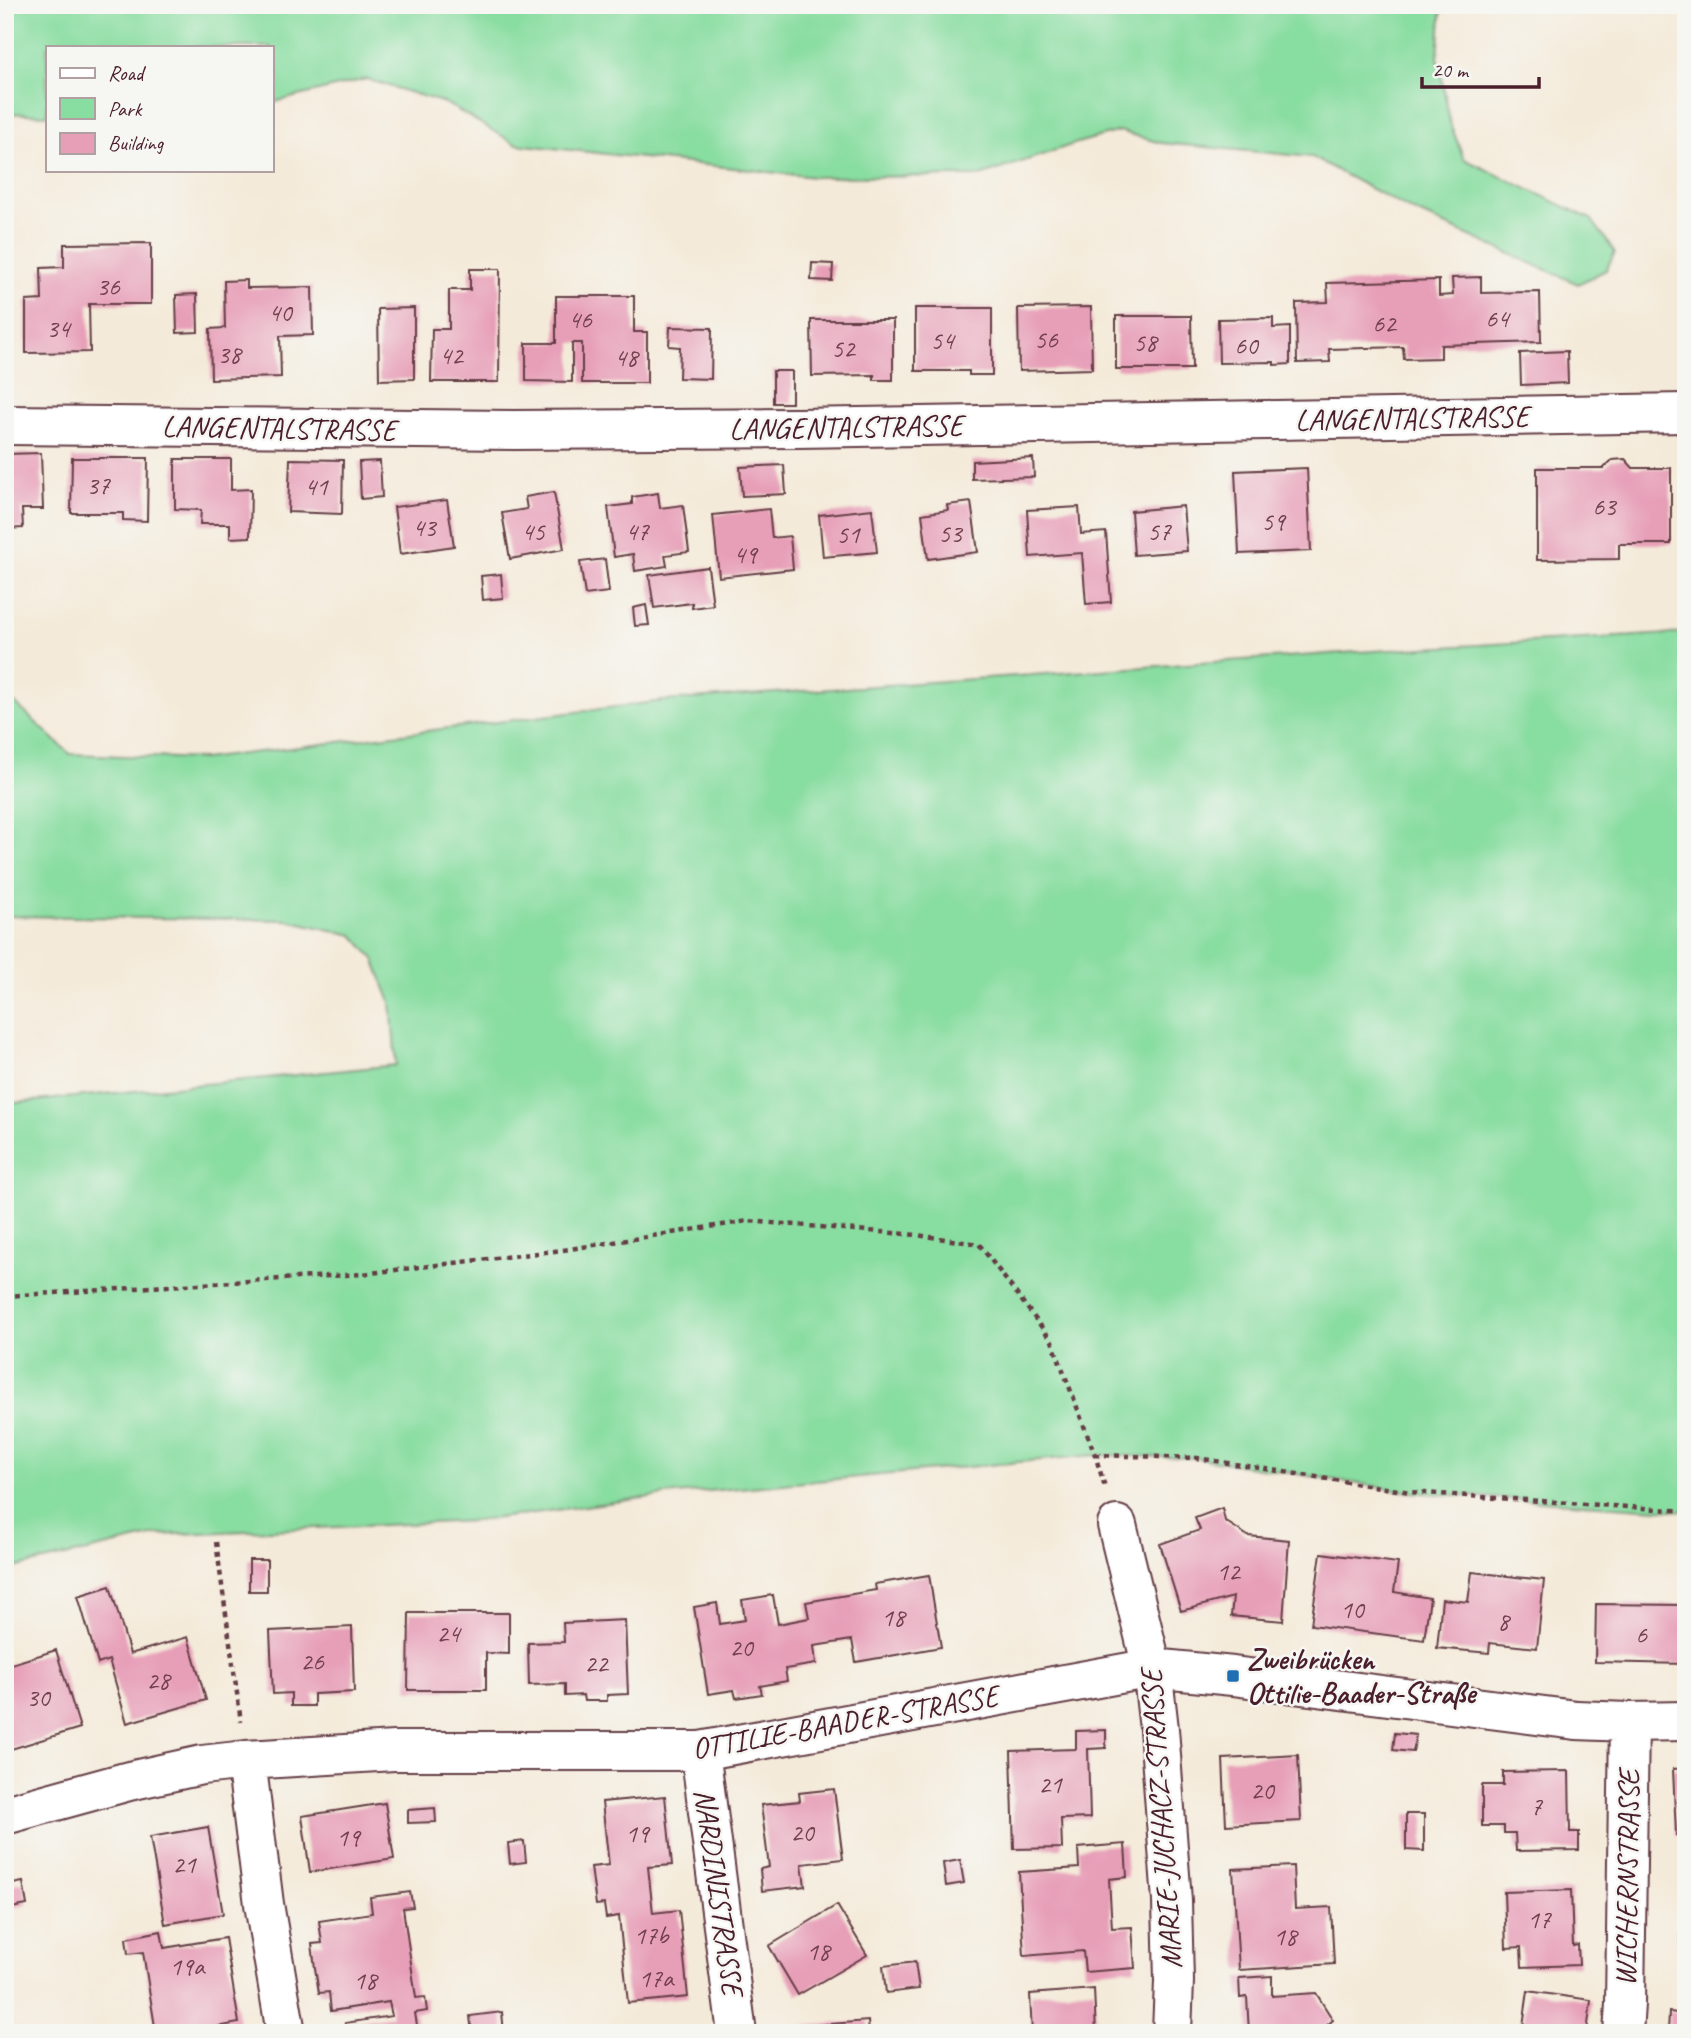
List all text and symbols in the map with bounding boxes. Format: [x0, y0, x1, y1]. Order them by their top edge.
legend [46, 46, 273, 172]
scale bar [1422, 46, 1539, 90]
text: 20 m [1432, 57, 1470, 83]
text: Road [108, 60, 147, 86]
text: Park [108, 96, 143, 122]
text: Building [108, 130, 165, 156]
house number: 36 [96, 270, 121, 303]
house number: 40 [268, 296, 294, 329]
house number: 64 [1485, 302, 1511, 335]
house number: 46 [568, 303, 593, 336]
house number: 62 [1372, 307, 1398, 340]
house number: 34 [46, 312, 72, 345]
house number: 56 [1034, 323, 1059, 356]
house number: 54 [930, 324, 956, 357]
house number: 58 [1133, 326, 1159, 359]
house number: 60 [1234, 329, 1260, 362]
house number: 52 [831, 332, 857, 365]
house number: 38 [217, 338, 243, 371]
house number: 42 [439, 339, 465, 372]
house number: 48 [614, 341, 640, 374]
street label: LANGENTALSTRASSE [1295, 397, 1533, 439]
street label: LANGENTALSTRASSE [729, 406, 967, 448]
street label: LANGENTALSTRASSE [162, 407, 400, 449]
house number: 37 [86, 469, 111, 502]
house number: 41 [304, 470, 329, 503]
house number: 63 [1592, 490, 1618, 523]
house number: 59 [1261, 505, 1287, 538]
house number: 43 [412, 511, 438, 544]
house number: 45 [521, 515, 546, 548]
house number: 47 [625, 515, 650, 548]
house number: 57 [1147, 515, 1172, 548]
house number: 53 [938, 517, 964, 550]
house number: 51 [836, 518, 861, 551]
house number: 49 [733, 538, 759, 571]
house number: 12 [1216, 1555, 1242, 1588]
house number: 10 [1340, 1593, 1366, 1626]
house number: 18 [881, 1601, 907, 1634]
house number: 8 [1497, 1605, 1511, 1638]
house number: 24 [436, 1617, 462, 1650]
house number: 6 [1635, 1618, 1648, 1651]
house number: 20 [729, 1631, 755, 1664]
place label: Zweibrücken Ottilie-Baader-Straße [1247, 1640, 1478, 1712]
house number: 26 [300, 1645, 325, 1678]
house number: 22 [584, 1647, 610, 1680]
house number: 28 [146, 1664, 172, 1697]
street label: MARIE-JUCHACZ-STRASSE [1131, 1665, 1190, 1970]
marker: Zweibrücken Ottilie-Baader-Straße [1225, 1668, 1241, 1684]
street label: OTTILIE-BAADER-STRASSE [689, 1676, 1004, 1768]
house number: 30 [26, 1681, 52, 1714]
street label: WICHERNSTRASSE [1606, 1766, 1648, 1986]
house number: 21 [1038, 1768, 1063, 1801]
house number: 20 [1250, 1774, 1276, 1807]
street label: NARDINISTRASSE [686, 1786, 753, 2001]
house number: 7 [1530, 1790, 1543, 1823]
house number: 20 [790, 1816, 816, 1849]
house number: 19 [625, 1817, 651, 1850]
house number: 19 [336, 1821, 362, 1854]
house number: 21 [172, 1848, 197, 1881]
house number: 17 [1527, 1903, 1552, 1936]
house number: 17b [634, 1919, 670, 1952]
house number: 18 [1273, 1920, 1299, 1953]
house number: 18 [806, 1935, 832, 1968]
house number: 19a [170, 1950, 206, 1983]
house number: 17a [639, 1962, 675, 1995]
house number: 18 [353, 1964, 379, 1997]

